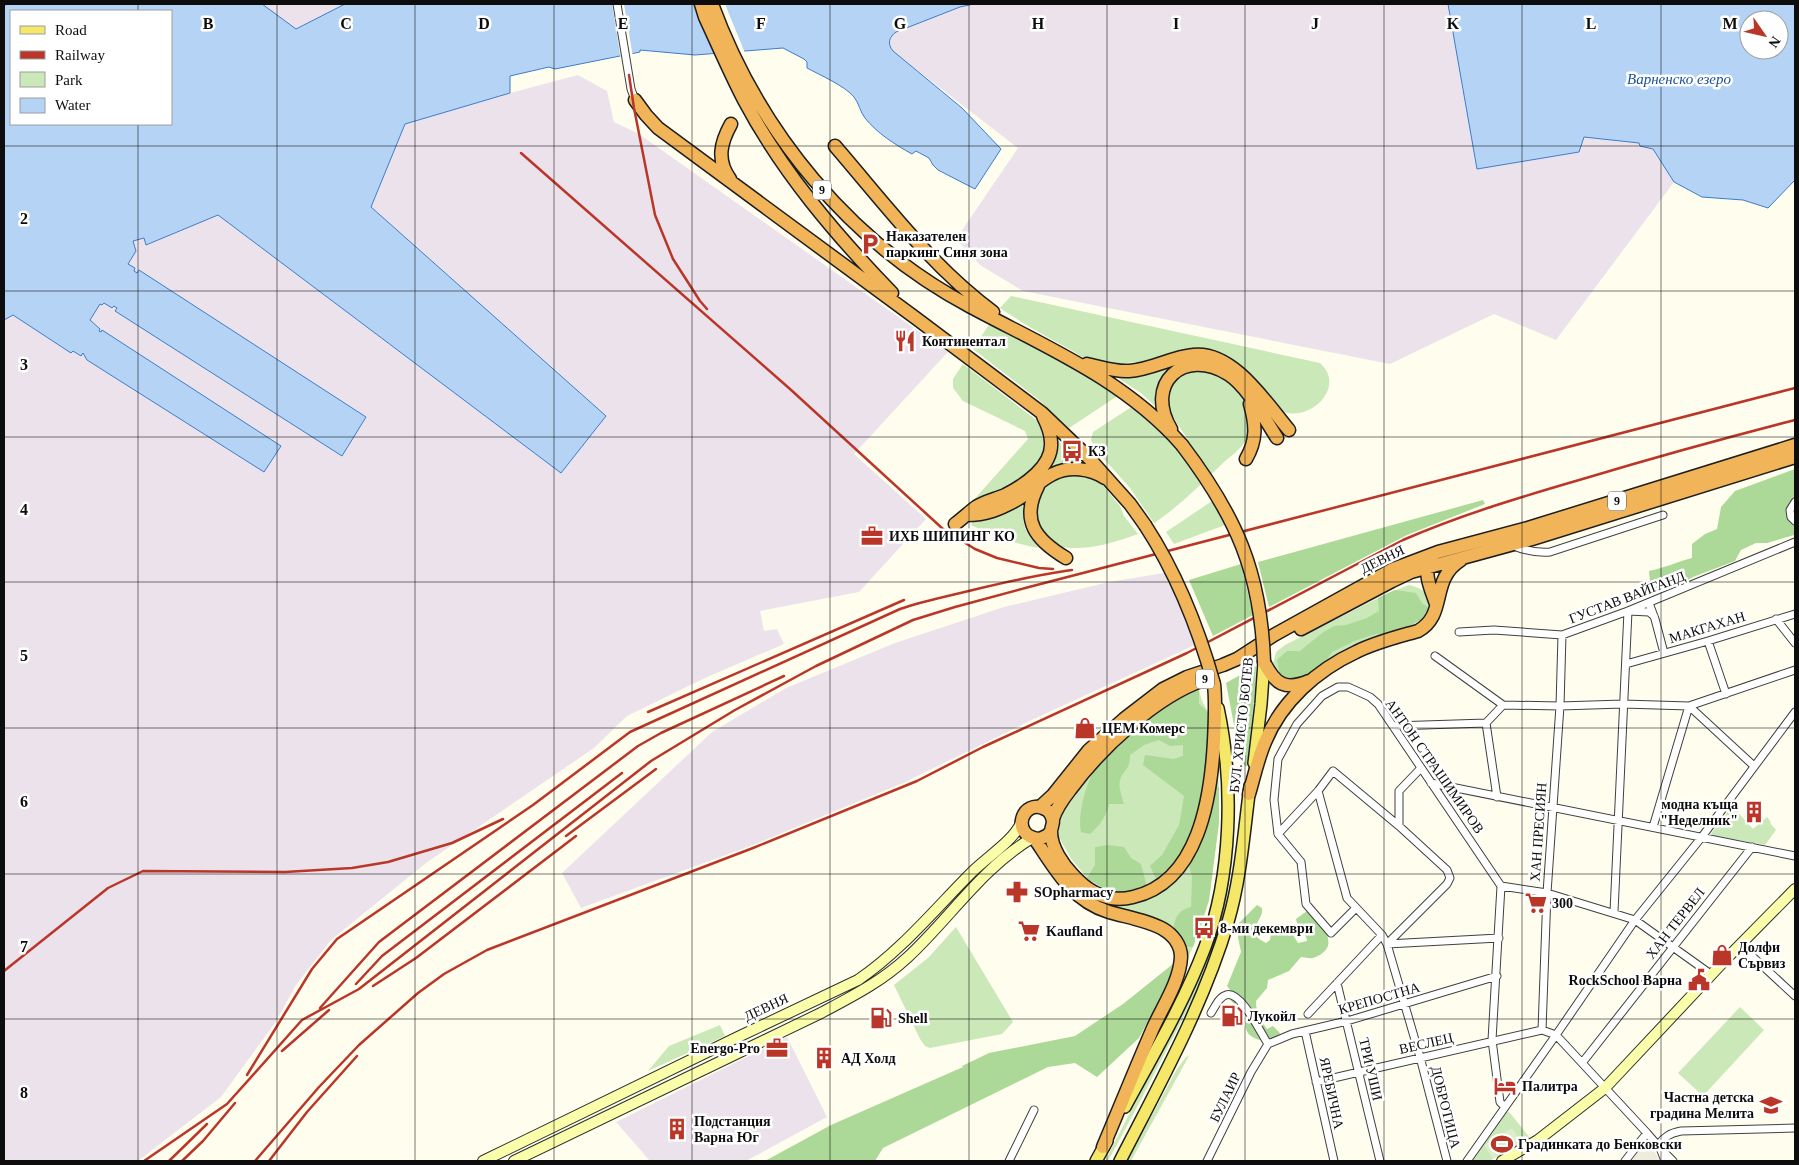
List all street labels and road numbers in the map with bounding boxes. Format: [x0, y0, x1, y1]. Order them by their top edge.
road number: 9 [813, 180, 831, 200]
road number: 9 [1608, 492, 1626, 511]
street label: ДЕВНЯ [1358, 542, 1407, 576]
street label: ГУСТАВ ВАЙГАНД [1567, 567, 1688, 627]
street label: МАКГАХАН [1667, 609, 1747, 646]
street label: БУЛ. ХРИСТО БОТЕВ [1227, 657, 1256, 794]
road number: 9 [1196, 670, 1214, 689]
street label: АНТОН СТРАШИМИРОВ [1382, 696, 1487, 836]
street label: ХАН ПРЕСИЯН [1528, 782, 1549, 882]
street label: ХАН ТЕРВЕЛ [1643, 884, 1708, 962]
street label: КРЕПОСТНА [1337, 979, 1423, 1017]
street label: ДЕВНЯ [742, 991, 791, 1024]
street label: ВЕСЛЕЦ [1398, 1030, 1455, 1057]
street label: ТРИ УШИ [1356, 1036, 1385, 1102]
street label: ЯРЕБИЧНА [1317, 1056, 1347, 1131]
street label: ДОБРОТИЦА [1428, 1064, 1463, 1151]
street label: БУЛАИР [1207, 1070, 1244, 1125]

